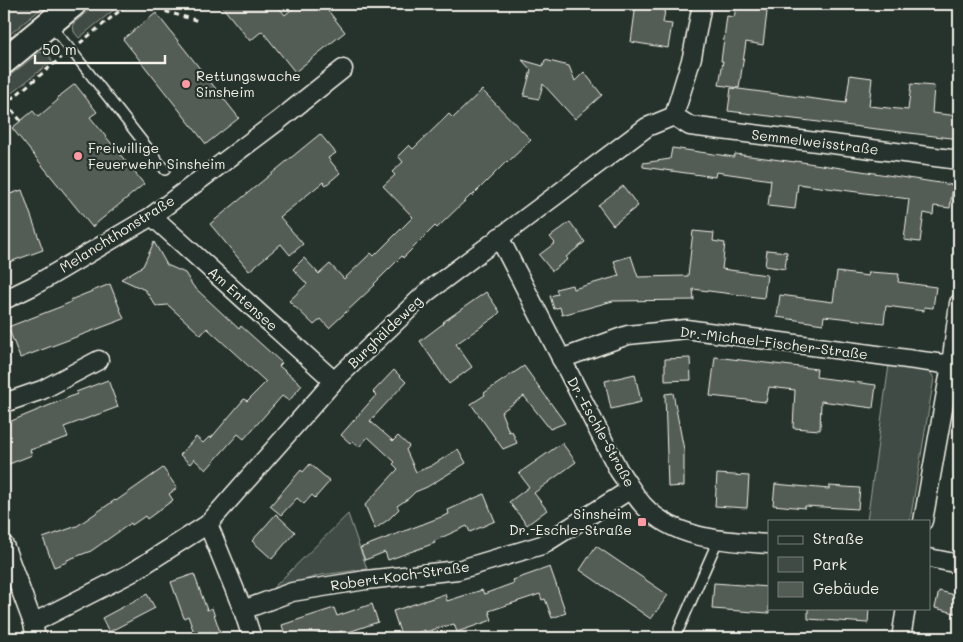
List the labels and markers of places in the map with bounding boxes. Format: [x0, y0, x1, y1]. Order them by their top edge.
place label: Rettungswache Sinsheim [196, 66, 301, 101]
marker: Rettungswache Sinsheim [180, 78, 192, 90]
place label: Freiwillige Feuerwehr Sinsheim [88, 138, 226, 173]
marker: Freiwillige Feuerwehr Sinsheim [72, 150, 84, 162]
place label: Sinsheim Dr.-Eschle-Straße [509, 504, 632, 539]
marker: Sinsheim Dr.-Eschle-Straße [636, 516, 648, 528]

